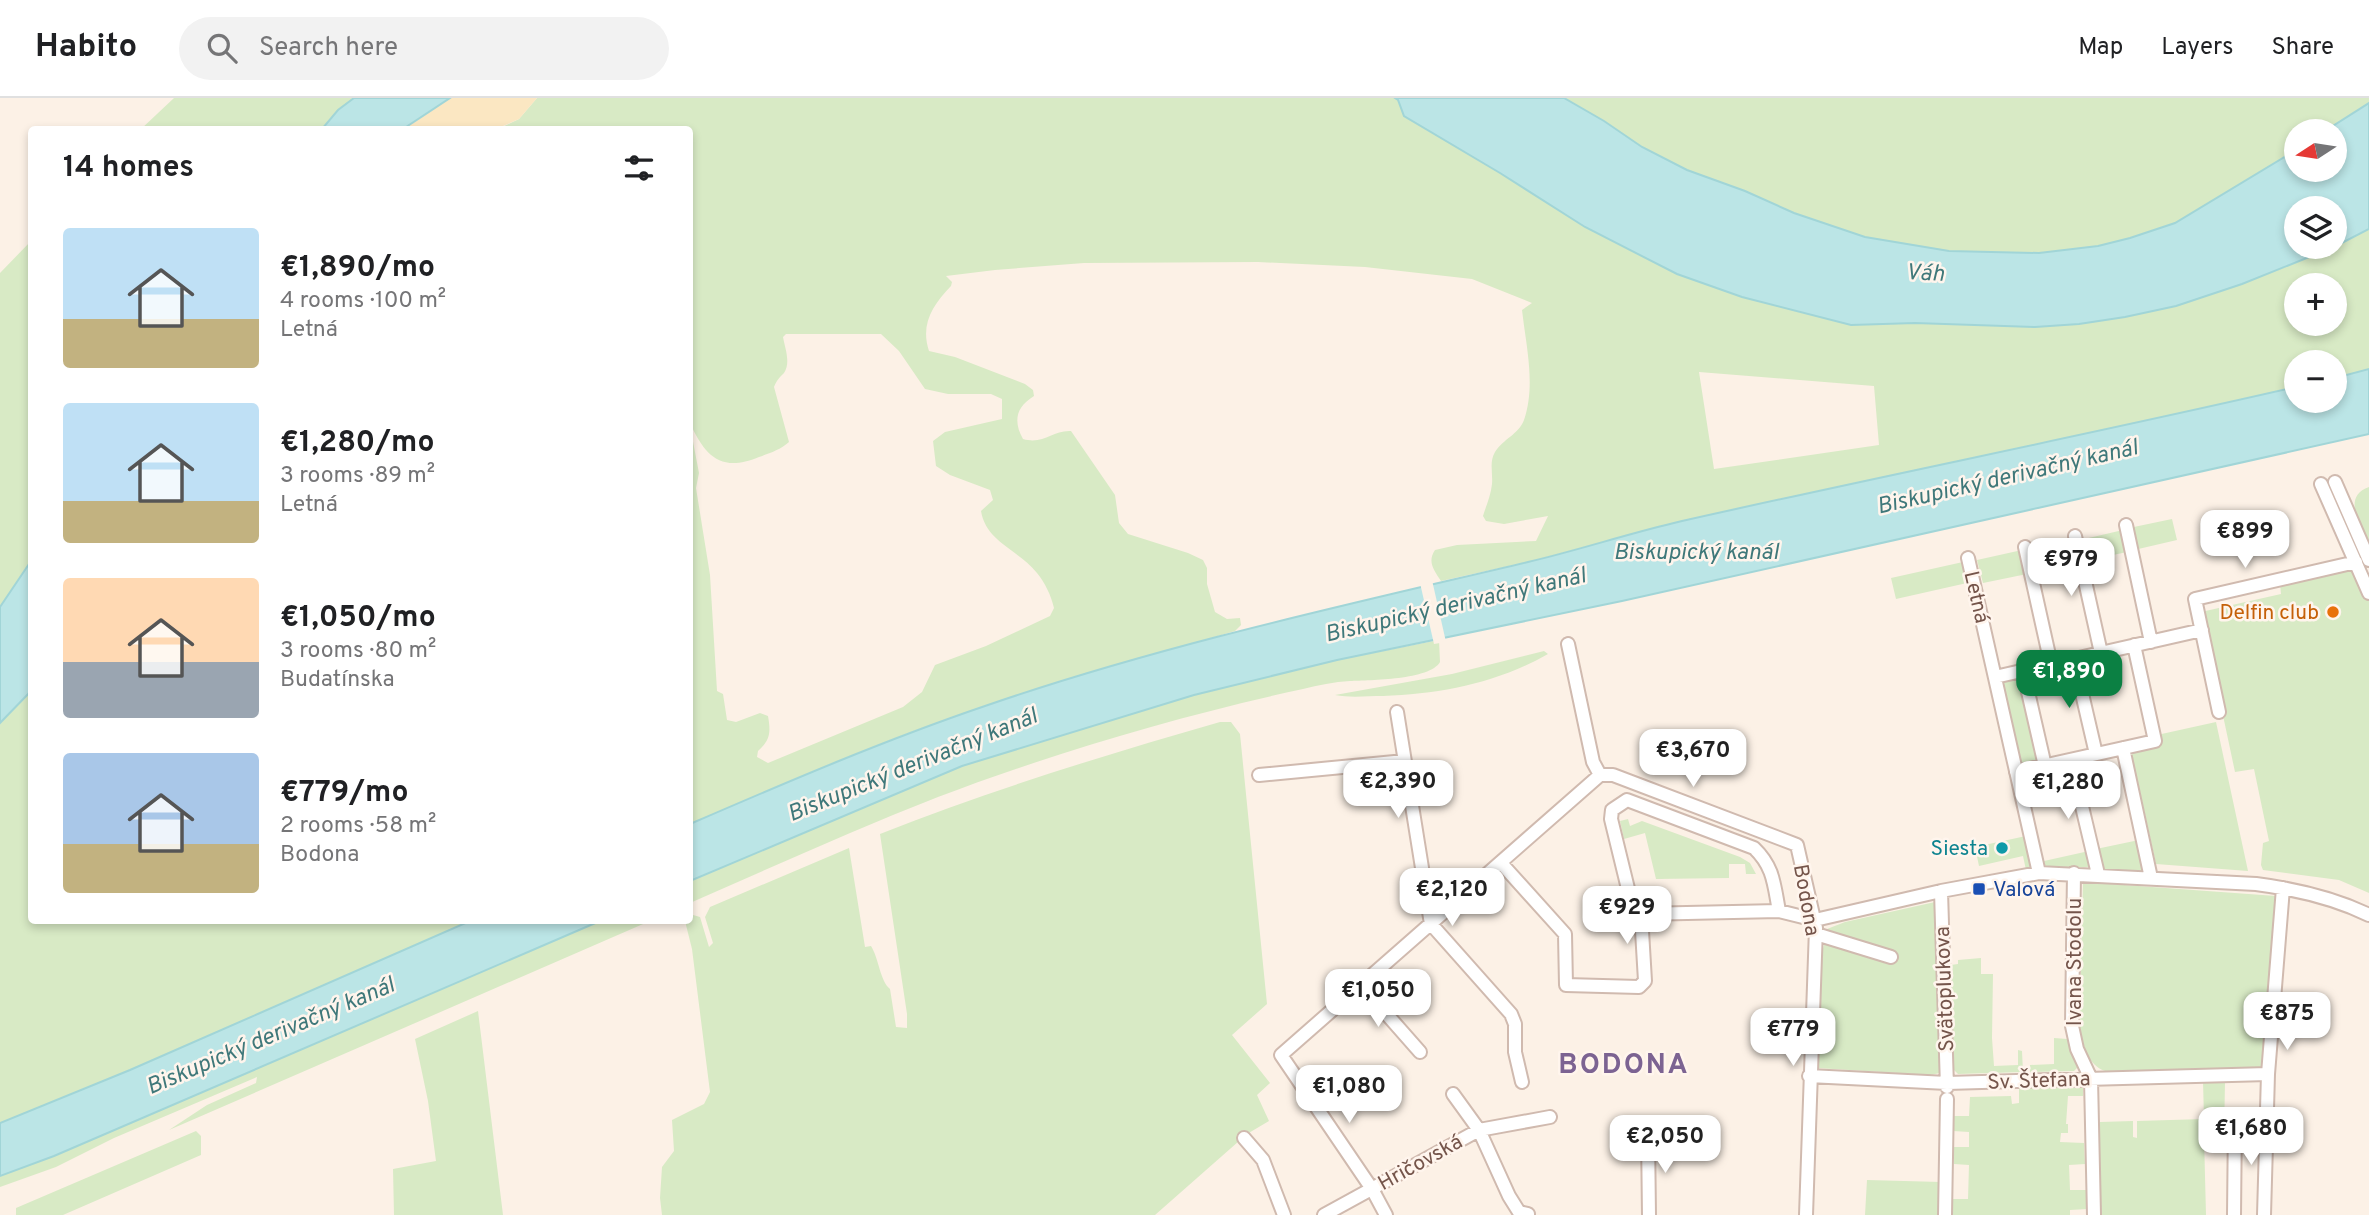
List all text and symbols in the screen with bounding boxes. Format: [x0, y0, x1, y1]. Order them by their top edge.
search box [179, 17, 669, 80]
text: Habito [35, 27, 137, 69]
icon: search [203, 29, 241, 67]
text: Search here [259, 32, 398, 65]
text: Map [2078, 33, 2123, 63]
text: Layers [2161, 33, 2233, 63]
text: Share [2271, 33, 2334, 63]
north arrow [2284, 119, 2347, 182]
map controls [2284, 119, 2347, 413]
icon: filters [620, 149, 658, 187]
text: 14 homes [63, 150, 194, 187]
button: layers [2284, 196, 2347, 259]
text: €1,890/mo [280, 250, 435, 287]
icon: home [119, 256, 203, 340]
water label: Váh [1905, 259, 1945, 290]
button: + [2284, 273, 2347, 336]
text: 4 rooms · 100 m² [280, 287, 446, 316]
text: Letná [280, 316, 338, 345]
button: − [2284, 350, 2347, 413]
text: €1,280/mo [280, 425, 434, 462]
icon: home [119, 431, 203, 515]
water label: Biskupický derivačný kanál [1874, 434, 2142, 523]
text: 3 rooms · 89 m² [280, 462, 435, 491]
text: Letná [280, 491, 338, 520]
pin: €899 [2204, 510, 2286, 570]
text: €899 [2216, 518, 2274, 547]
pin: €979 [2030, 538, 2112, 598]
water label: Biskupický kanál [1613, 539, 1780, 568]
text: €979 [2044, 546, 2098, 575]
water label: Biskupický derivačný kanál [1322, 562, 1590, 651]
street label: Letná [1956, 569, 1995, 626]
text: €1,050/mo [280, 600, 436, 637]
place label: Delfin club [2219, 600, 2319, 627]
marker: Delfin club [2325, 604, 2341, 620]
icon: home [119, 606, 203, 690]
text: 3 rooms · 80 m² [280, 637, 436, 666]
pin: €1,890 [2012, 650, 2126, 710]
text: €1,890 [2032, 658, 2106, 687]
text: Budatínska [280, 666, 395, 695]
water label: Biskupický derivačný kanál [784, 702, 1043, 830]
pin: €3,670 [1636, 730, 1750, 789]
text: €3,670 [1655, 737, 1731, 766]
pin: €2,390 [1341, 760, 1455, 820]
pin: €1,280 [2011, 762, 2125, 821]
text: €2,390 [1359, 768, 1437, 797]
text: €1,280 [2031, 769, 2105, 798]
text: €779/mo [280, 775, 408, 812]
icon: home [119, 781, 203, 865]
text: 2 rooms · 58 m² [280, 812, 436, 841]
place label: Siesta [1931, 836, 1988, 863]
marker: Siesta [1994, 840, 2010, 856]
text: Bodona [280, 841, 359, 870]
street label: Bodona [1786, 862, 1825, 938]
pin: €2,120 [1395, 868, 1509, 928]
text: €2,120 [1416, 876, 1488, 905]
place label: Valová [1993, 877, 2055, 904]
marker: Valová [1971, 881, 1987, 897]
pin: €929 [1586, 886, 1668, 946]
text: €929 [1599, 894, 1655, 923]
street label: Ivana Stodolu [2062, 898, 2089, 1026]
street label: Svätoplukova [1930, 926, 1961, 1052]
pin: €1,050 [1321, 970, 1435, 1029]
water label: Biskupický derivačný kanál [142, 971, 401, 1103]
text: €1,050 [1341, 977, 1415, 1006]
pin: €875 [2246, 992, 2328, 1052]
text: €875 [2260, 1000, 2314, 1029]
pin: €779 [1752, 1009, 1834, 1068]
text: €779 [1766, 1016, 1820, 1045]
district label: BODONA [1558, 1048, 1690, 1084]
street label: Sv. Štefana [1987, 1065, 2091, 1097]
pin: €1,080 [1292, 1066, 1406, 1125]
text: €1,080 [1312, 1073, 1386, 1102]
pin: €1,680 [2194, 1108, 2308, 1167]
text: €1,680 [2214, 1115, 2288, 1144]
pin: €2,050 [1608, 1116, 1722, 1175]
text: €2,050 [1626, 1123, 1704, 1152]
street label: Hričovská [1374, 1129, 1468, 1198]

